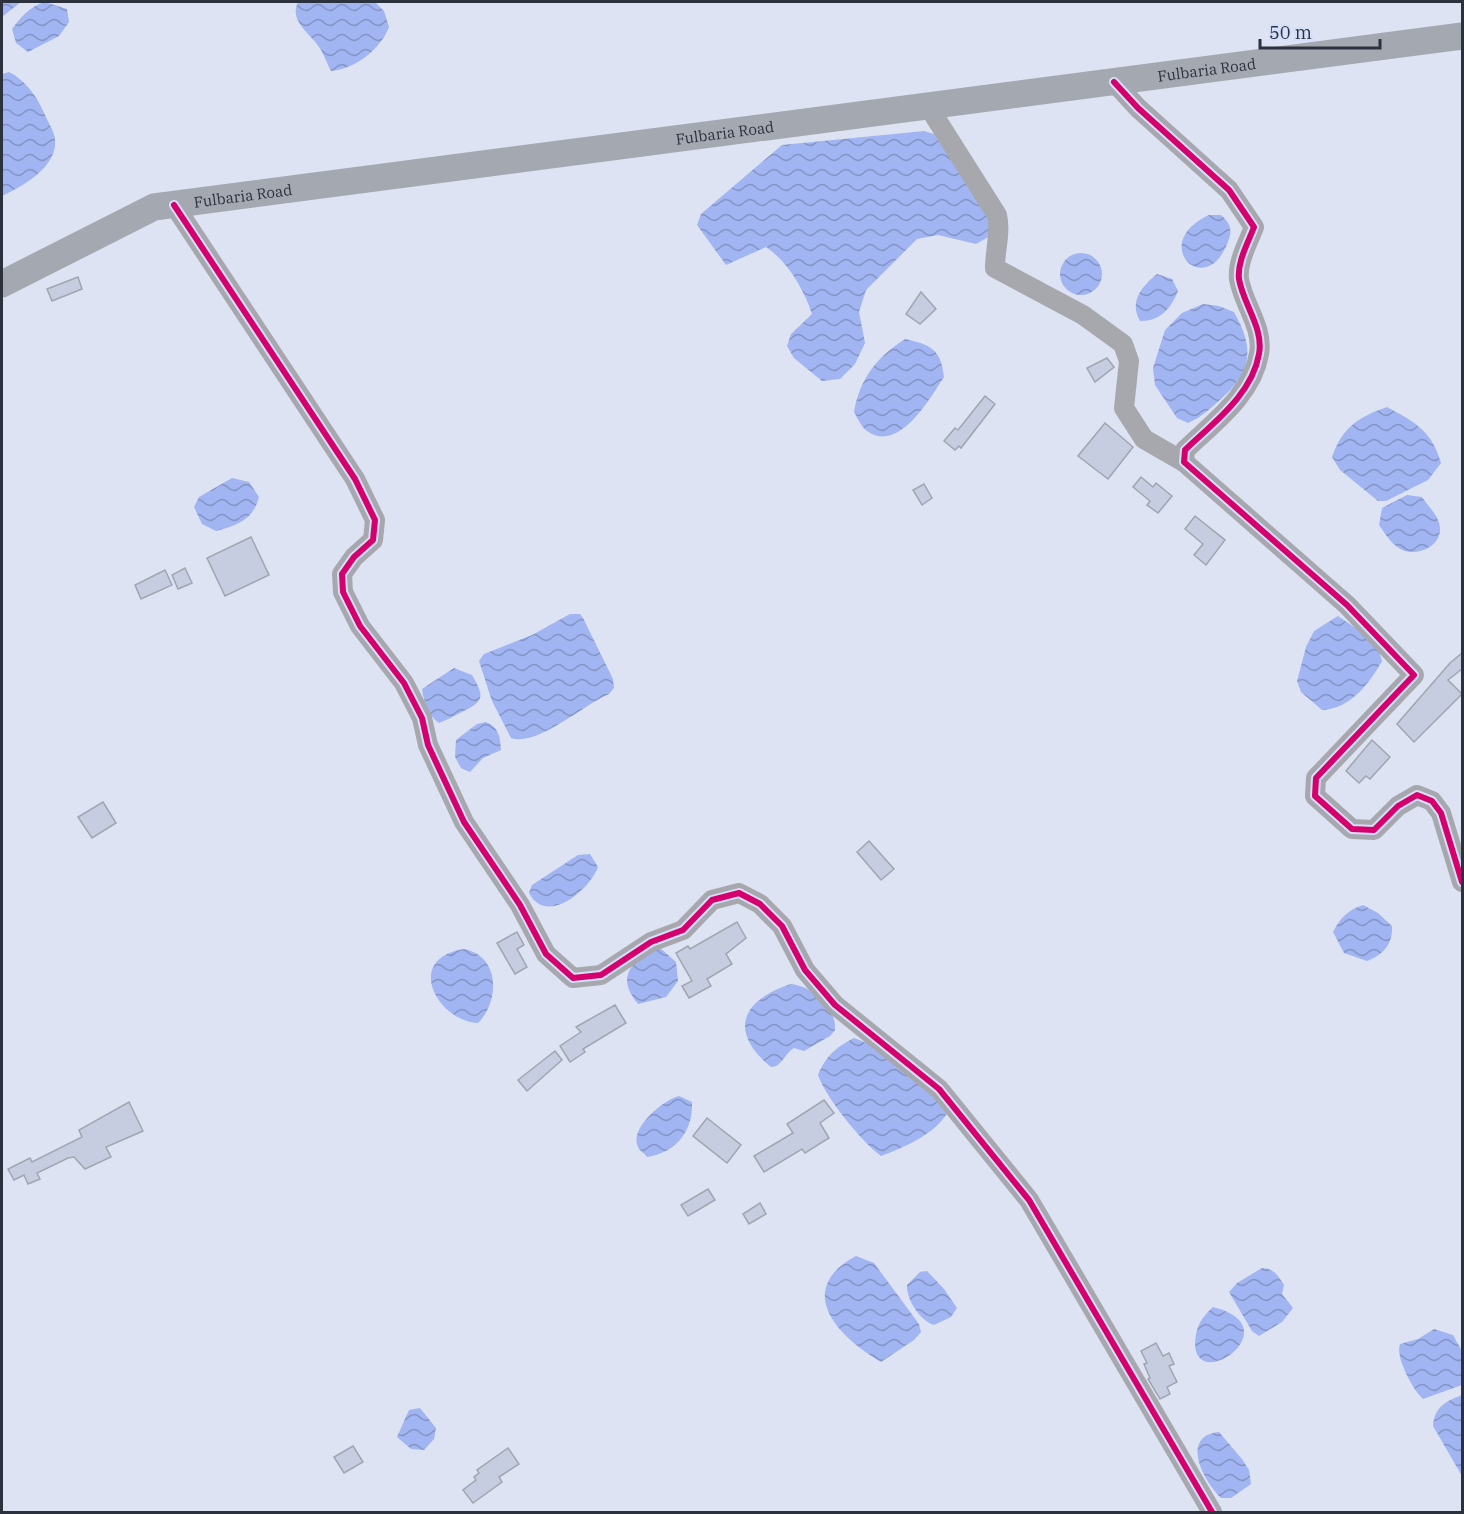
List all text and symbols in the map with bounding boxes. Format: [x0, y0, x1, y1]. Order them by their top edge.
scale bar [1260, 12, 1380, 50]
text: 50 m [1269, 21, 1312, 44]
street label: Fulbaria Road [1156, 54, 1257, 85]
street label: Fulbaria Road [674, 117, 775, 148]
street label: Fulbaria Road [193, 180, 293, 211]

